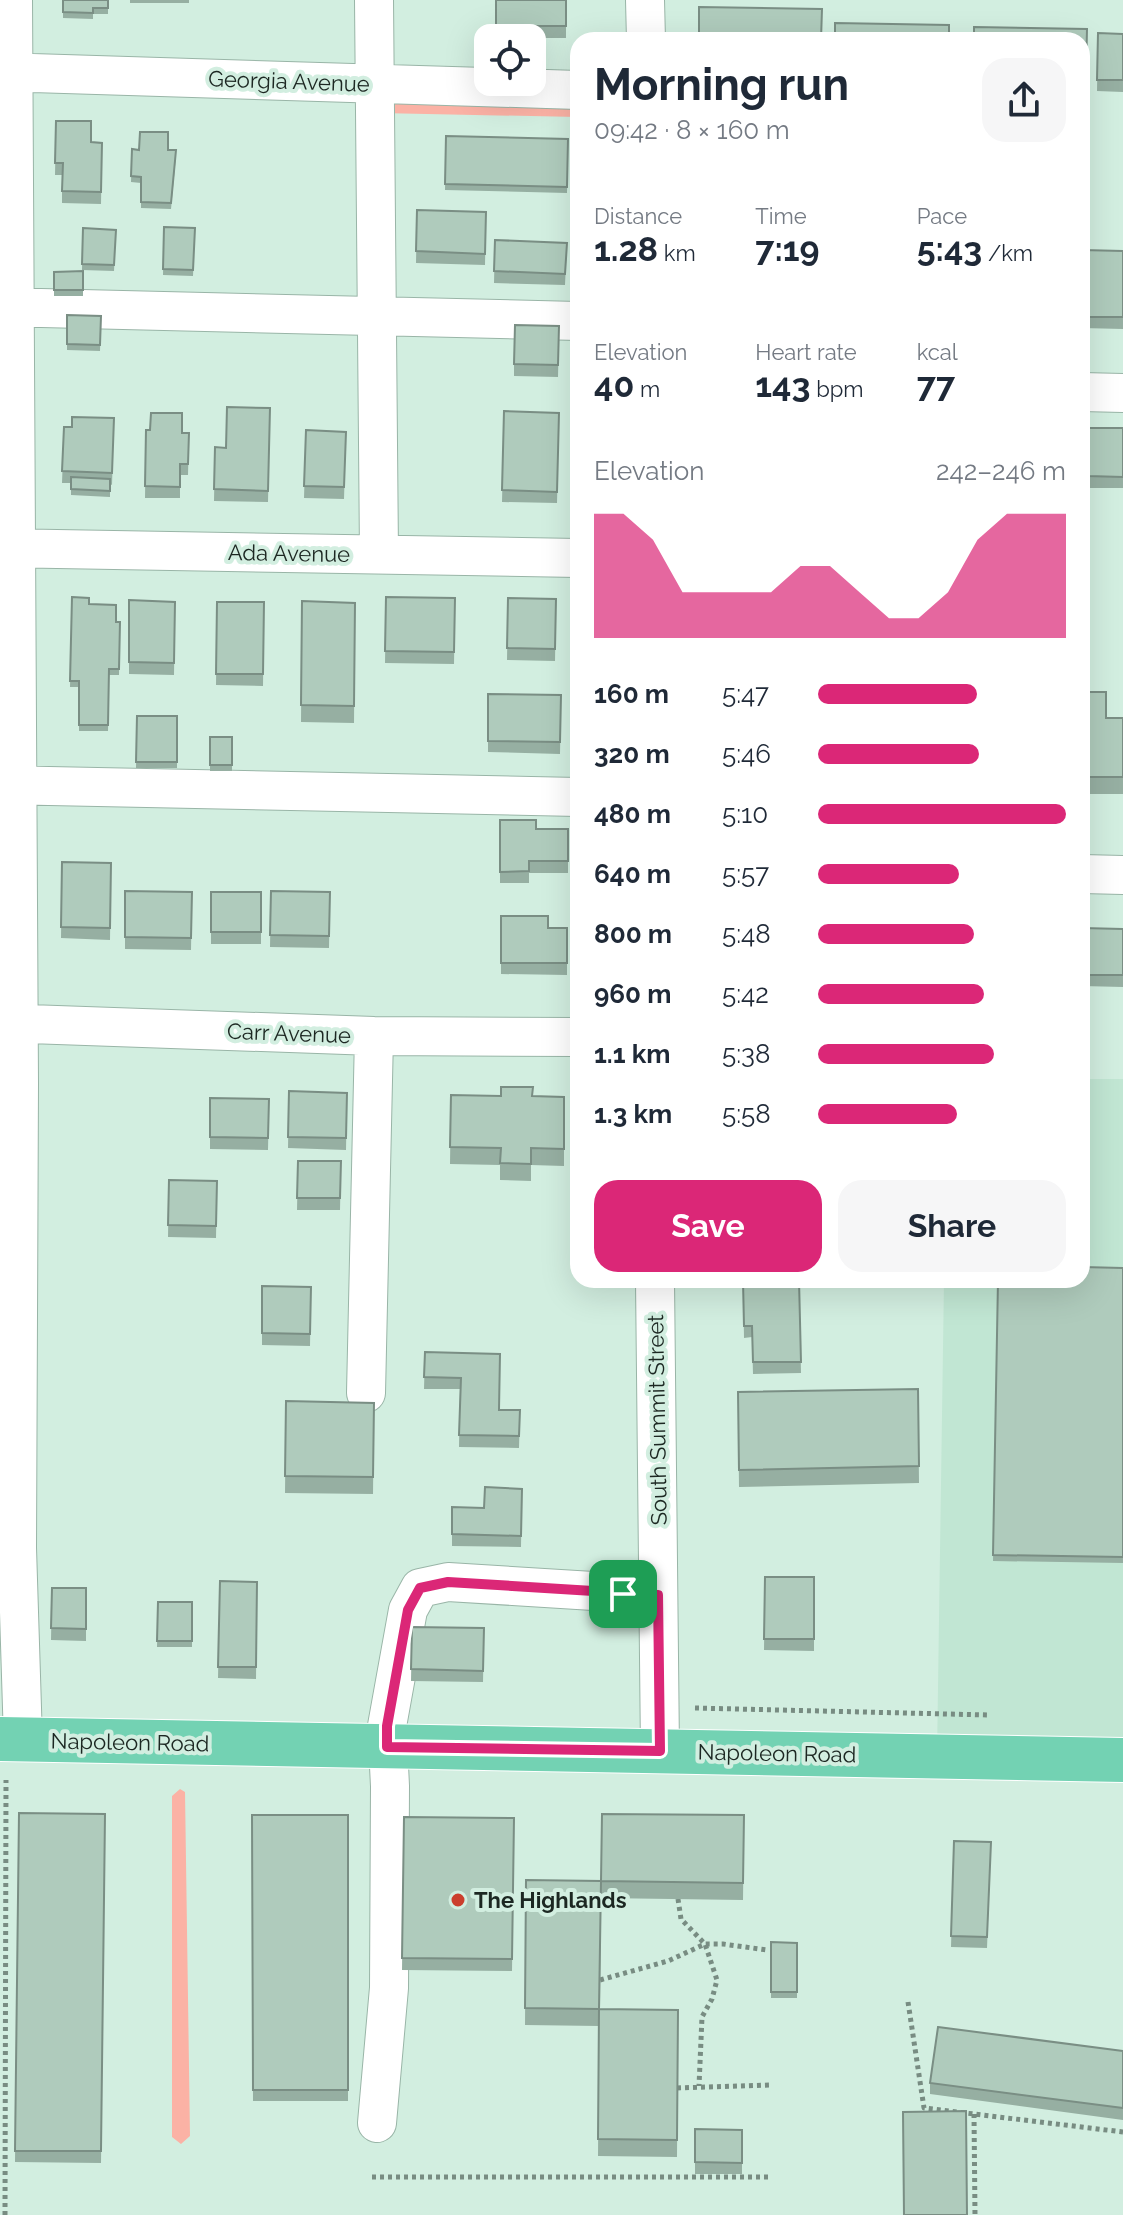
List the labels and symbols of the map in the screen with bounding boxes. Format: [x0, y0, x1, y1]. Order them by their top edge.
street label: Georgia Avenue [208, 65, 370, 97]
street label: Ada Avenue [228, 539, 350, 567]
street label: Carr Avenue [227, 1018, 352, 1048]
street label: South Summit Street [642, 1314, 672, 1526]
pin [589, 1560, 657, 1628]
street label: Napoleon Road [50, 1728, 210, 1756]
street label: Napoleon Road [697, 1739, 857, 1767]
place label: The Highlands [474, 1887, 627, 1913]
marker: The Highlands [449, 1891, 467, 1909]

